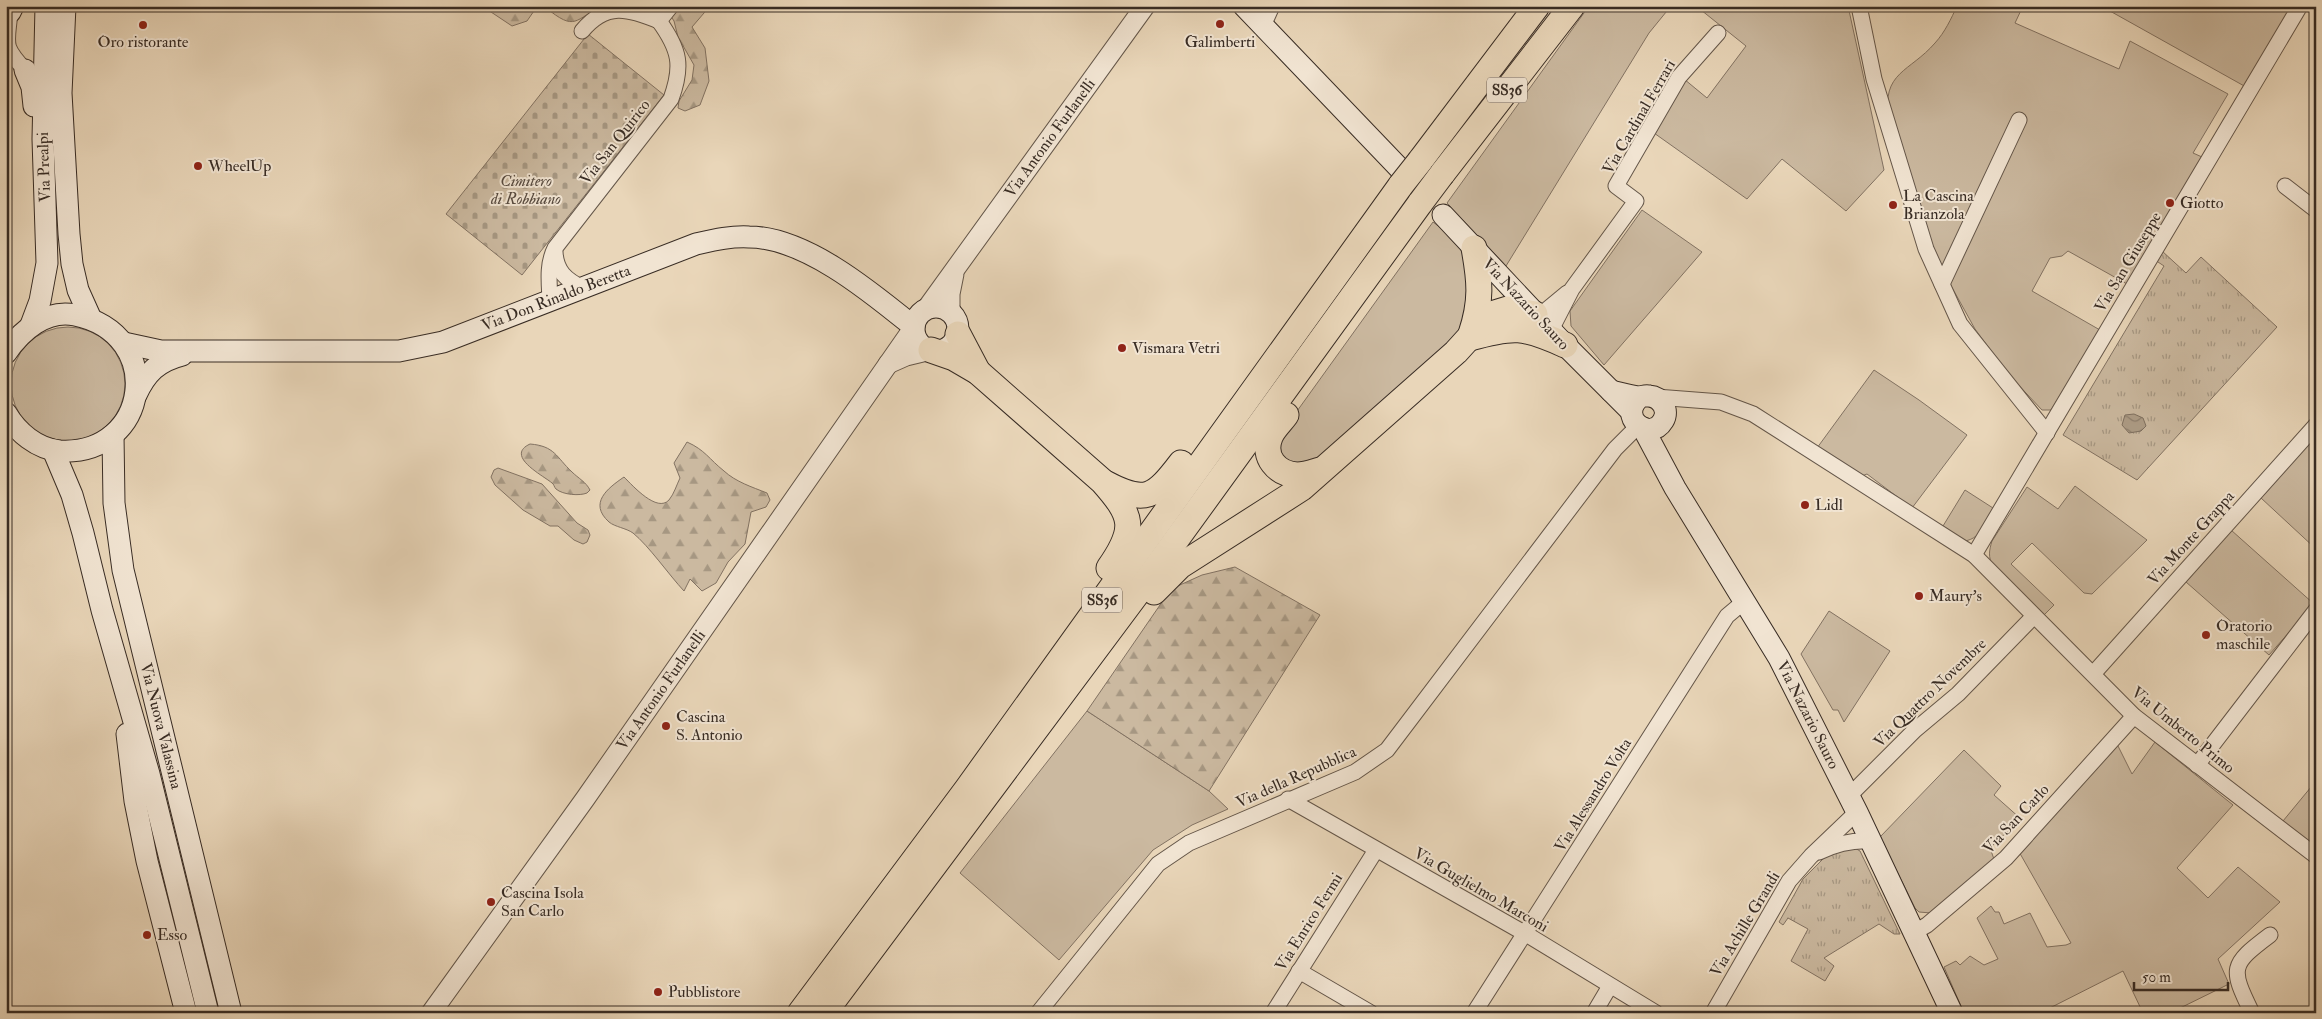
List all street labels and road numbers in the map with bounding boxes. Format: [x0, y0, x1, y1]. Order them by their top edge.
street label: Via Cardinal Ferrari [1598, 56, 1680, 178]
street label: Via Antonio Furlanelli [1000, 75, 1100, 201]
road number: SS36 [1487, 78, 1527, 102]
street label: Via San Quirico [575, 95, 655, 189]
street label: Via Prealpi [33, 132, 56, 202]
street label: Via San Giuseppe [2090, 208, 2167, 316]
street label: Via Nazario Sauro [1478, 254, 1574, 355]
street label: Via Don Rinaldo Beretta [479, 260, 634, 336]
street label: Via Monte Grappa [2143, 486, 2240, 590]
road number: SS36 [1082, 588, 1122, 612]
street label: Via Antonio Furlanelli [612, 626, 710, 754]
street label: Via Quattro Novembre [1870, 634, 1991, 752]
street label: Via Nazario Sauro [1772, 658, 1844, 773]
street label: Via Nuova Valassina [136, 661, 186, 792]
street label: Via Umberto Primo [2127, 682, 2239, 778]
street label: Via Alessandro Volta [1550, 734, 1636, 856]
street label: Via della Repubblica [1233, 741, 1360, 813]
street label: Via San Carlo [1979, 780, 2054, 858]
street label: Via Guglielmo Marconi [1410, 843, 1552, 937]
street label: Via Achille Grandi [1706, 868, 1784, 980]
street label: Via Enrico Fermi [1271, 869, 1347, 975]

